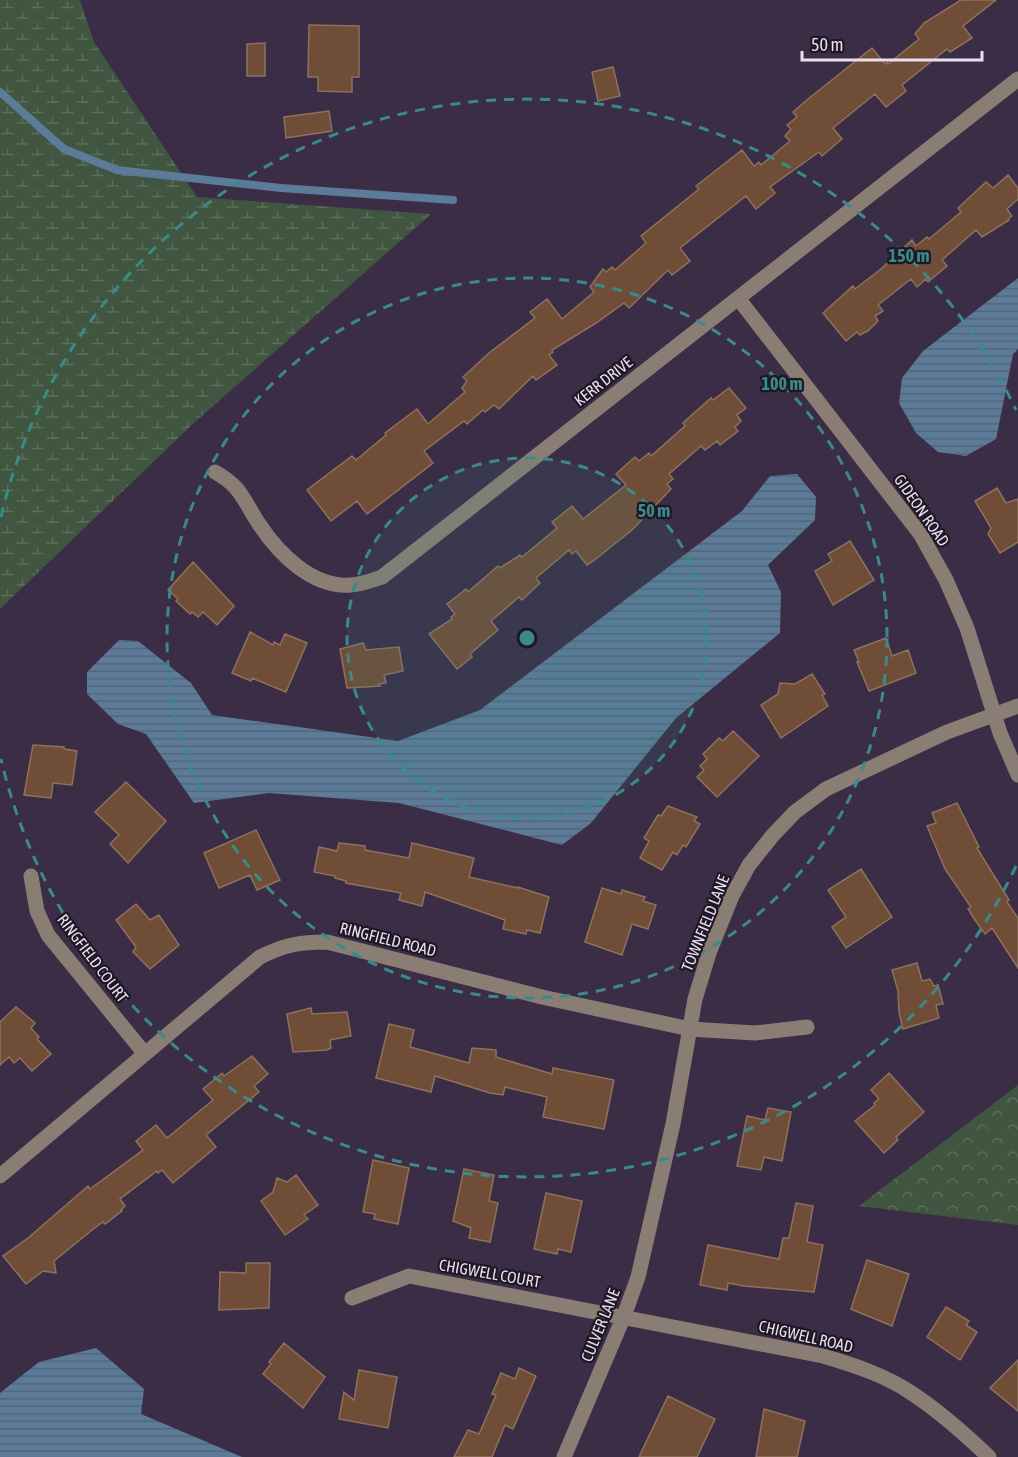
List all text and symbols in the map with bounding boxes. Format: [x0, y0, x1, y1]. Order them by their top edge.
scale bar [802, 24, 982, 62]
text: 50 m [811, 34, 843, 55]
text: 150 m [889, 245, 929, 266]
street label: KERR DRIVE [570, 353, 636, 409]
text: 100 m [762, 373, 802, 394]
street label: GIDEON ROAD [891, 471, 953, 549]
text: 50 m [638, 500, 670, 521]
centre of rings [517, 628, 537, 648]
street label: TOWNFIELD LANE [678, 872, 733, 974]
street label: RINGFIELD COURT [54, 910, 132, 1006]
street label: RINGFIELD ROAD [338, 918, 438, 960]
street label: CHIGWELL COURT [438, 1255, 542, 1291]
street label: CULVER LANE [577, 1286, 623, 1364]
street label: CHIGWELL ROAD [757, 1316, 855, 1356]

